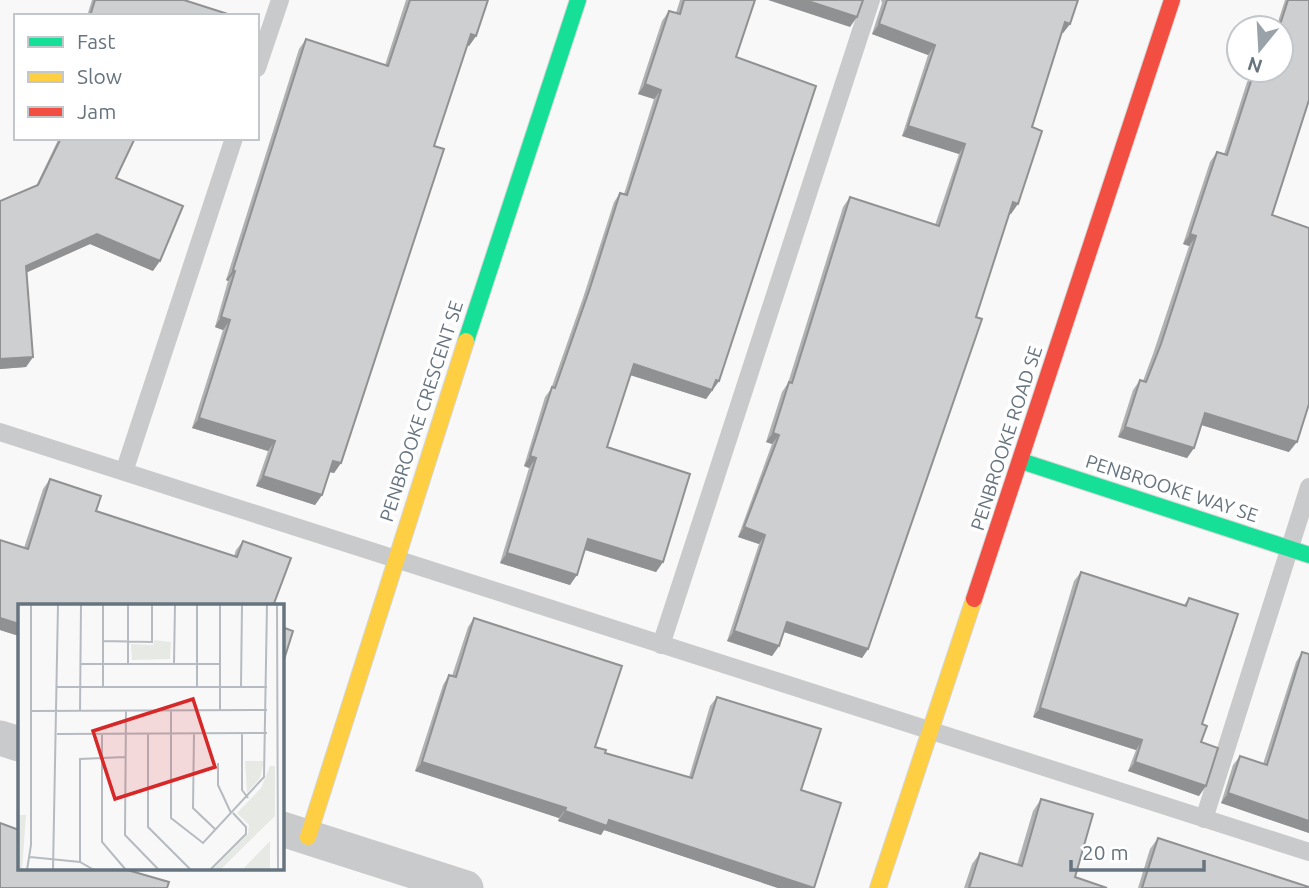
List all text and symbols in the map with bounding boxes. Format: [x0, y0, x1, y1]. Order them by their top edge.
legend [14, 14, 259, 140]
north arrow [1225, 14, 1295, 84]
text: Fast [77, 29, 115, 53]
text: N [1245, 53, 1265, 78]
text: Slow [77, 64, 122, 88]
text: Jam [77, 99, 116, 123]
street label: PENBROOKE CRESCENT SE [375, 298, 467, 524]
street label: PENBROOKE ROAD SE [966, 343, 1046, 533]
street label: PENBROOKE WAY SE [1083, 450, 1261, 526]
inset map [18, 604, 284, 870]
scale bar [1071, 828, 1204, 872]
text: 20 m [1082, 840, 1129, 864]

